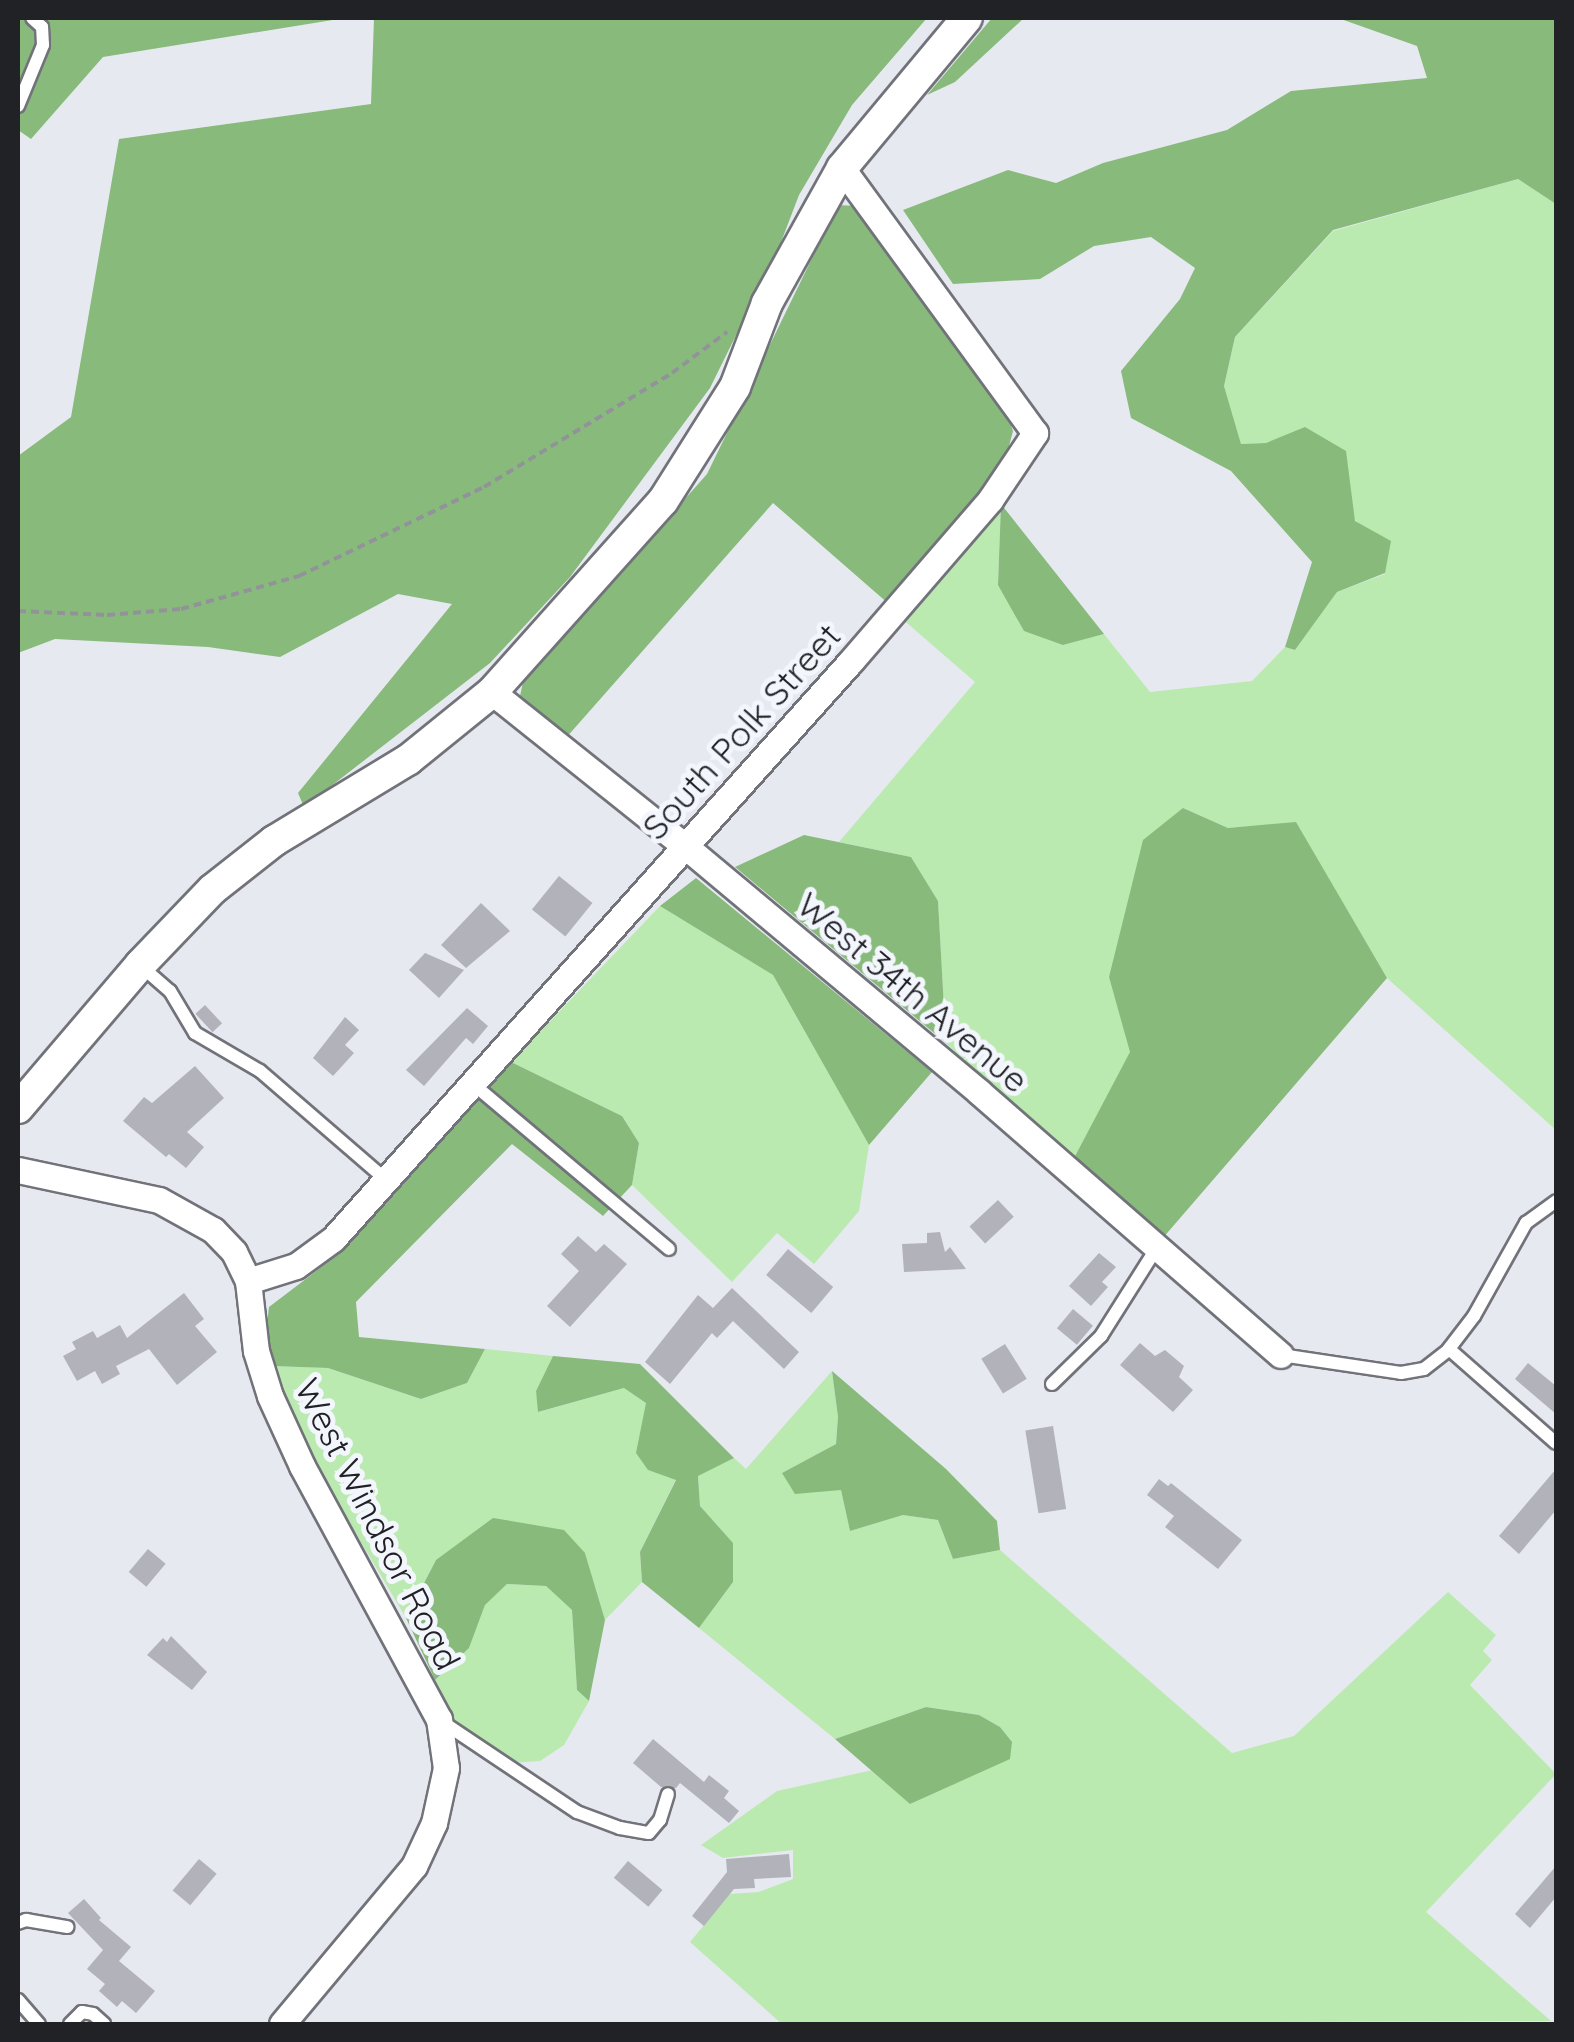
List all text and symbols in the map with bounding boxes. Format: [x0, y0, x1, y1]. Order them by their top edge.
street label: South Polk Street [633, 615, 849, 847]
street label: West 34th Avenue [789, 883, 1037, 1101]
street label: West Windsor Road [286, 1371, 470, 1677]

